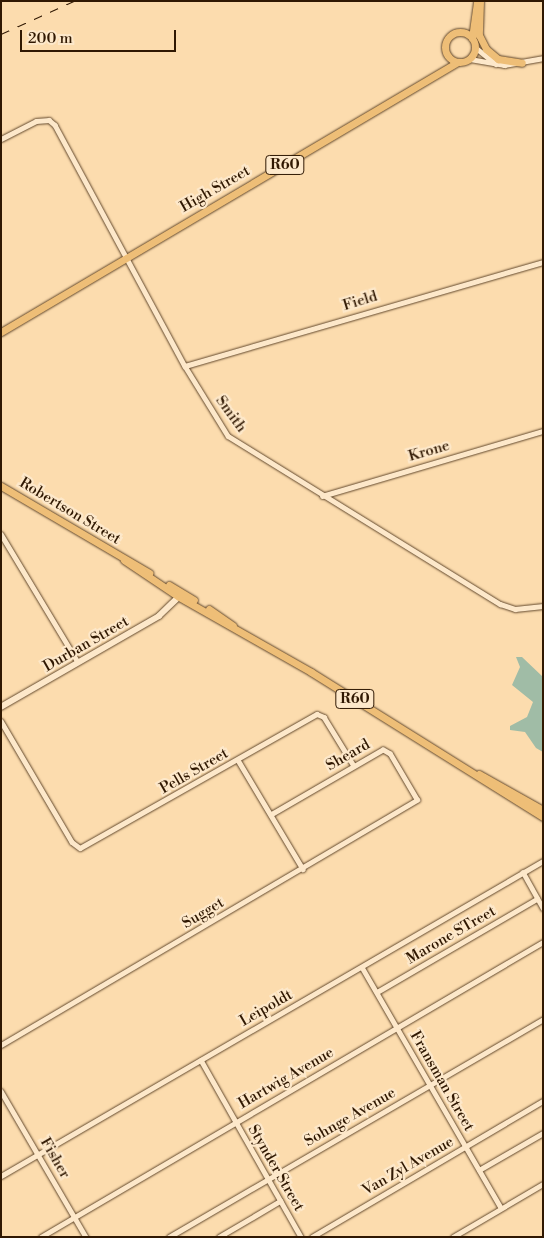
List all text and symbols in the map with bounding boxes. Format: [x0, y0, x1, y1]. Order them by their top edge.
scale bar [22, 20, 179, 52]
text: 200 m [28, 29, 73, 48]
road number: R60 [265, 154, 305, 176]
street label: High Street [177, 162, 253, 216]
street label: Field [341, 287, 379, 315]
street label: Smith [212, 392, 250, 436]
street label: Krone [406, 437, 452, 465]
street label: Robertson Street [16, 474, 124, 548]
street label: Durban Street [40, 612, 132, 676]
road number: R60 [335, 688, 375, 711]
street label: Sheard [323, 735, 373, 775]
street label: Pells Street [157, 744, 231, 798]
street label: Sugget [179, 894, 227, 932]
street label: Marone STreet [403, 902, 499, 968]
street label: Leipoldt [236, 986, 296, 1030]
street label: Fransman Street [406, 1028, 478, 1134]
street label: Hartwig Avenue [235, 1043, 337, 1113]
street label: Sohnge Avenue [301, 1084, 399, 1150]
street label: Stynder Street [244, 1122, 308, 1214]
street label: Van Zyl Avenue [359, 1133, 457, 1199]
street label: Fisher [36, 1134, 74, 1182]

